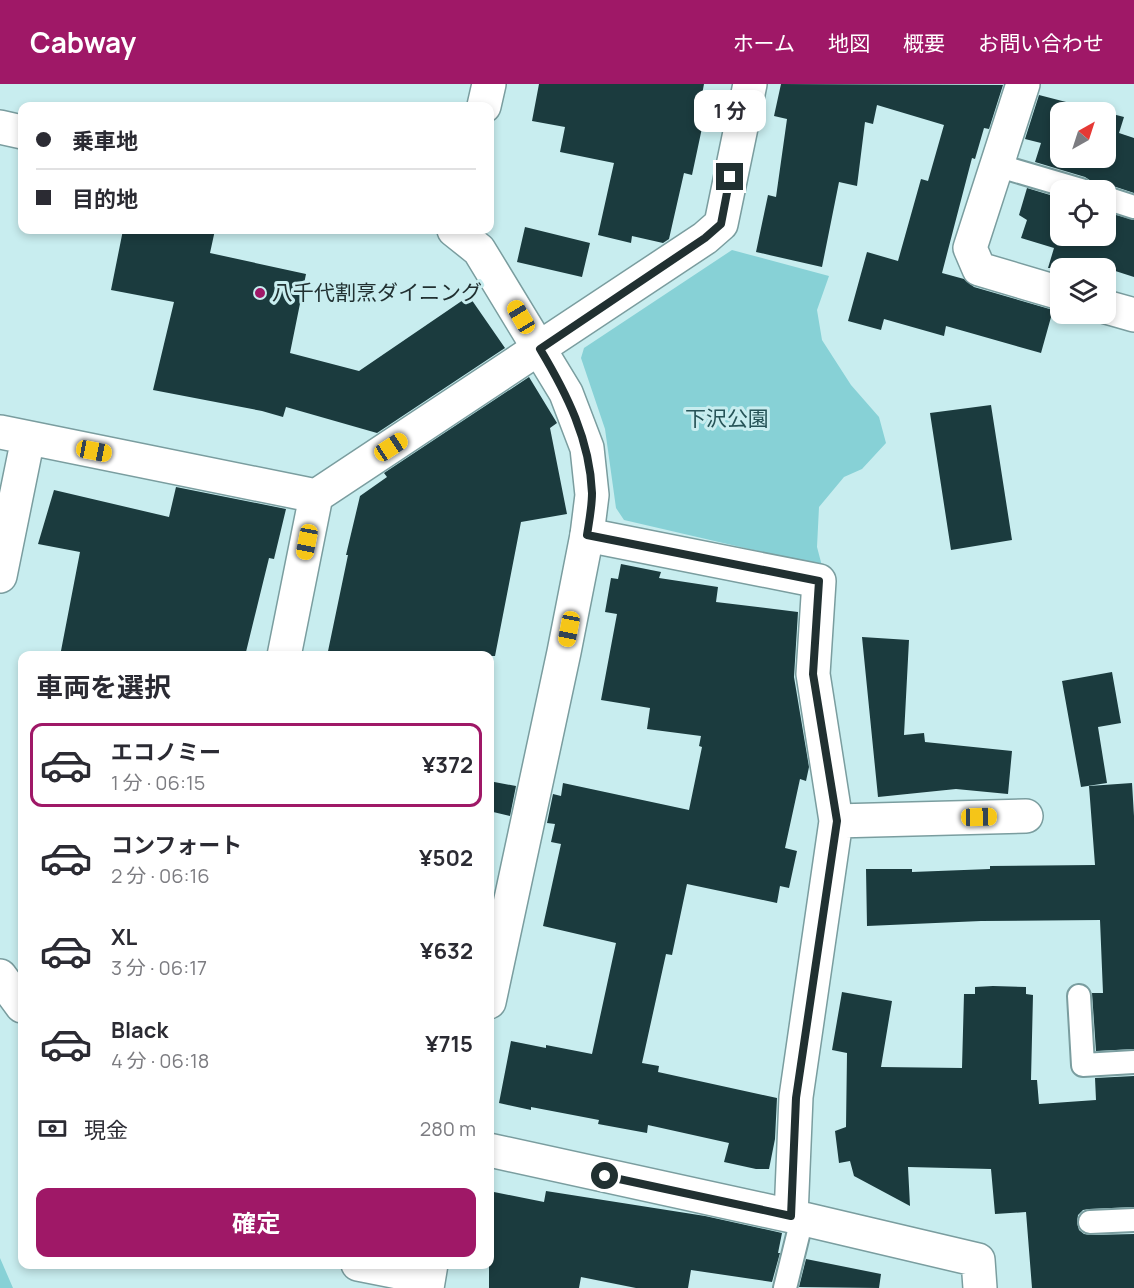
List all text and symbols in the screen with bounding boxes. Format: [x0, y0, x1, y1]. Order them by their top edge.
text: Cabway [30, 23, 136, 61]
text: ホーム [733, 29, 795, 57]
text: 地図 [828, 29, 870, 57]
text: 概要 [903, 29, 945, 57]
text: お問い合わせ [978, 29, 1104, 57]
callout: 1 分 [694, 90, 766, 132]
text: 1 分 [714, 97, 746, 124]
north arrow [1050, 102, 1116, 168]
map controls [1050, 102, 1116, 324]
text: 乗車地 [72, 126, 138, 156]
route end [716, 163, 743, 190]
button: locate [1050, 180, 1116, 246]
text: 目的地 [72, 184, 138, 214]
button: layers [1050, 258, 1116, 324]
place label: 八千代割烹ダイニング [272, 278, 482, 306]
marker: 八千代割烹ダイニング [253, 286, 267, 300]
car [504, 297, 538, 337]
park label: 下沢公園 [685, 404, 769, 432]
car [371, 430, 411, 464]
car [75, 439, 113, 463]
car [295, 523, 319, 561]
car [557, 610, 581, 648]
text: 車両を選択 [36, 668, 171, 705]
text: エコノミー [111, 737, 221, 767]
icon: car [39, 738, 93, 792]
text: ¥372 [422, 750, 473, 780]
text: 1 分 · 06:15 [111, 769, 205, 796]
car [961, 808, 997, 826]
text: コンフォート [111, 830, 242, 860]
icon: car [39, 831, 93, 885]
text: ¥502 [419, 843, 473, 873]
text: 2 分 · 06:16 [111, 862, 210, 889]
text: XL [111, 922, 137, 952]
icon: car [39, 924, 93, 978]
text: ¥632 [420, 936, 473, 966]
text: 3 分 · 06:17 [111, 954, 207, 981]
text: Black [111, 1015, 168, 1045]
icon: car [39, 1017, 93, 1071]
text: ¥715 [425, 1029, 473, 1059]
text: 4 分 · 06:18 [111, 1047, 209, 1074]
icon: cash [36, 1112, 69, 1145]
text: 現金 [84, 1115, 128, 1145]
text: 280 m [420, 1115, 476, 1142]
route start [591, 1162, 618, 1189]
button: 確定 [36, 1188, 476, 1257]

